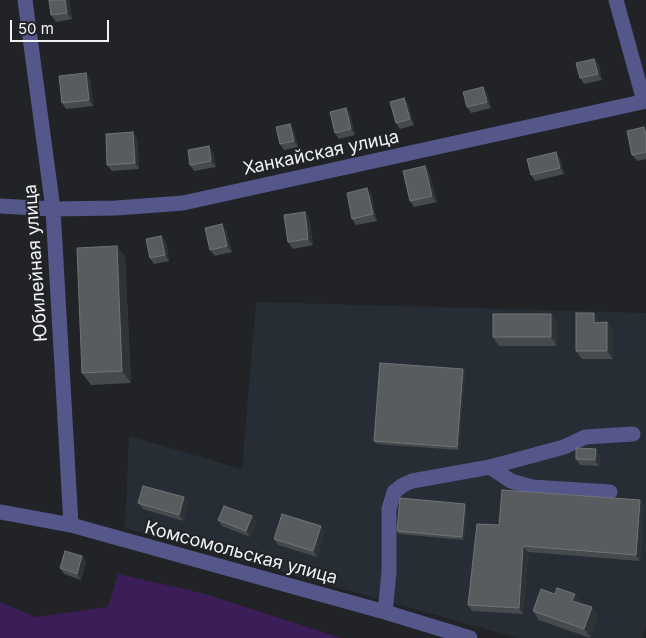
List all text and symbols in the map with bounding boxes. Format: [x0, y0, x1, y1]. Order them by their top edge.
scale bar [12, 10, 111, 42]
text: 50 m [18, 19, 54, 38]
street label: Ханкайская улица [241, 126, 401, 180]
street label: Юбилейная улица [20, 183, 52, 343]
street label: Комсомольская улица [142, 517, 340, 589]

